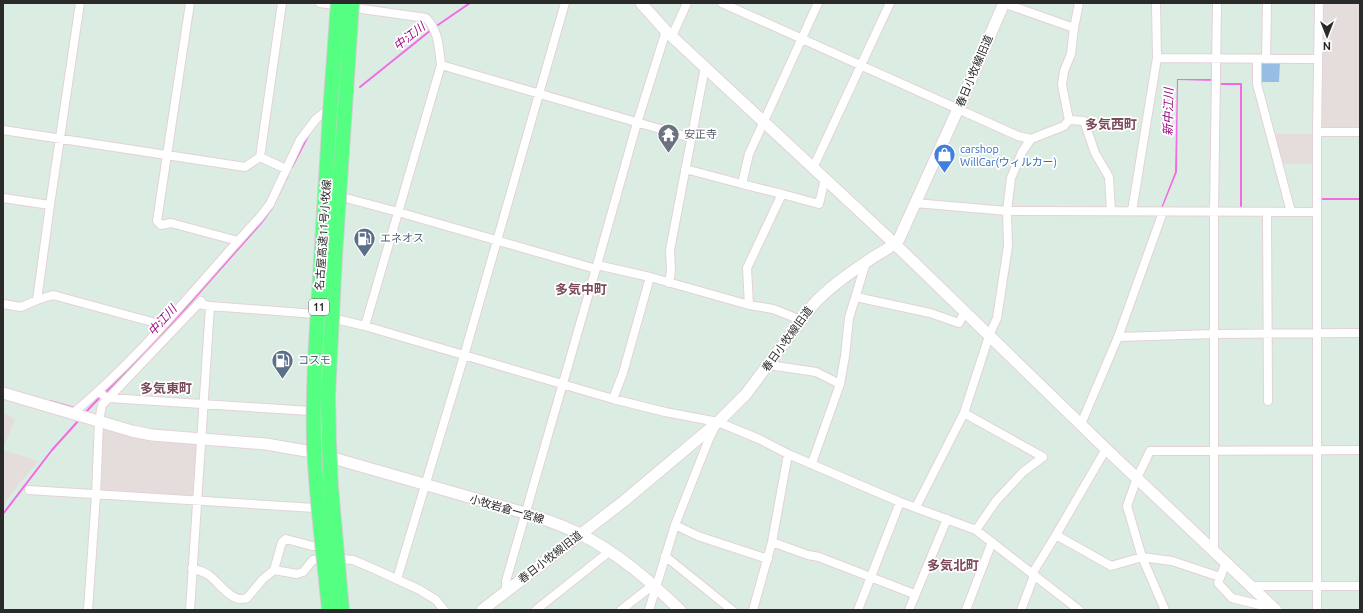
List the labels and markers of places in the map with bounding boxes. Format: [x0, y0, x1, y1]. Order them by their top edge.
temple icon: 安正寺 [656, 121, 682, 154]
place label: 安正寺 [684, 128, 717, 140]
shop icon: carshop WillCar(ウィルカー) [931, 142, 957, 175]
place label: carshop WillCar(ウィルカー) [960, 143, 1057, 169]
fuel station icon: エネオス [352, 225, 378, 258]
place label: エネオス [380, 232, 424, 244]
fuel station icon: コスモ [269, 347, 295, 380]
place label: コスモ [298, 354, 331, 366]

